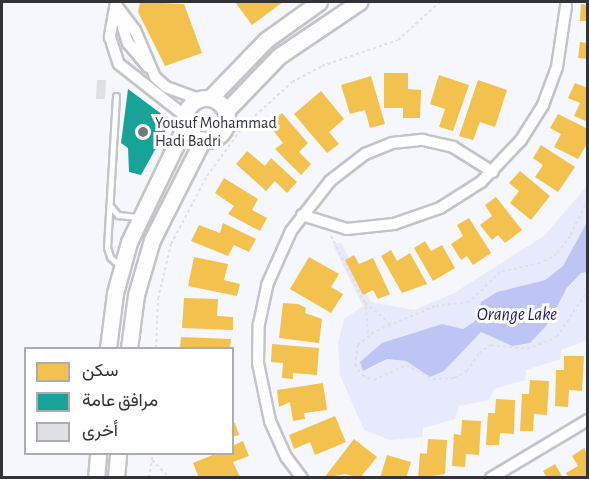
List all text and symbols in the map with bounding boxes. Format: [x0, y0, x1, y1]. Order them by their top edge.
place label: Yousuf Mohammad Hadi Badri [155, 113, 277, 151]
marker: Yousuf Mohammad Hadi Badri [136, 125, 150, 139]
water label: Orange Lake [477, 304, 557, 326]
legend [24, 347, 234, 455]
text: سكن [82, 362, 118, 380]
text: مرافق عامة [82, 392, 158, 410]
text: أخرى [82, 422, 118, 440]

